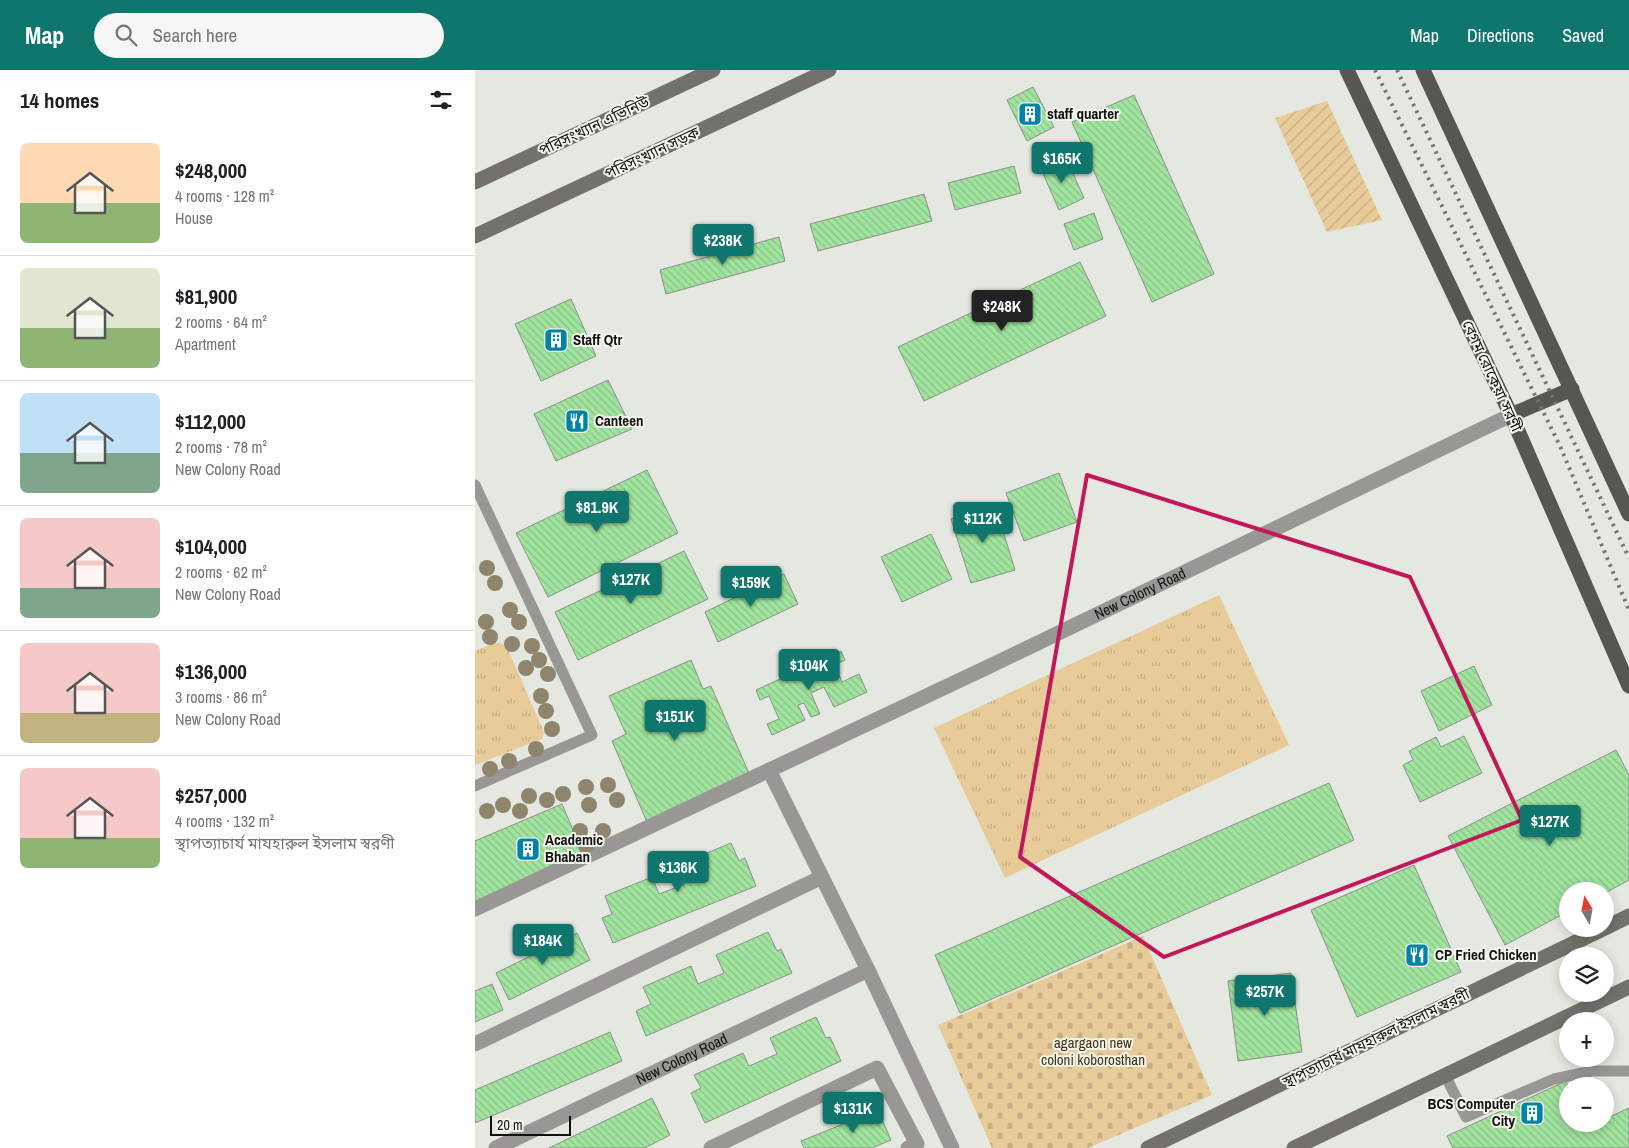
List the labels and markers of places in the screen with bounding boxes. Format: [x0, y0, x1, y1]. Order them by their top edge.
building icon: staff quarter [1017, 101, 1043, 127]
place label: staff quarter [1047, 103, 1119, 124]
pin: $165K [1027, 142, 1097, 184]
pin: $238K [688, 224, 758, 266]
pin: $248K [967, 290, 1037, 332]
building icon: Staff Qtr [543, 327, 569, 353]
place label: Staff Qtr [573, 329, 622, 350]
restaurant icon: Canteen [564, 408, 590, 434]
place label: Canteen [595, 410, 644, 431]
pin: $81.9K [556, 490, 638, 533]
pin: $112K [948, 502, 1018, 544]
pin: $127K [596, 562, 666, 605]
pin: $159K [716, 566, 786, 608]
pin: $104K [774, 648, 844, 691]
pin: $151K [640, 700, 710, 742]
pin: $127K [1515, 804, 1585, 847]
place label: Academic Bhaban [545, 829, 603, 867]
building icon: Academic Bhaban [515, 836, 541, 862]
pin: $136K [643, 850, 713, 893]
pin: $184K [508, 924, 578, 966]
restaurant icon: CP Fried Chicken [1404, 942, 1430, 968]
place label: CP Fried Chicken [1435, 944, 1537, 965]
pin: $257K [1230, 974, 1300, 1017]
pin: $131K [818, 1092, 888, 1134]
place label: BCS Computer City [1428, 1093, 1515, 1131]
building icon: BCS Computer City [1519, 1100, 1545, 1126]

